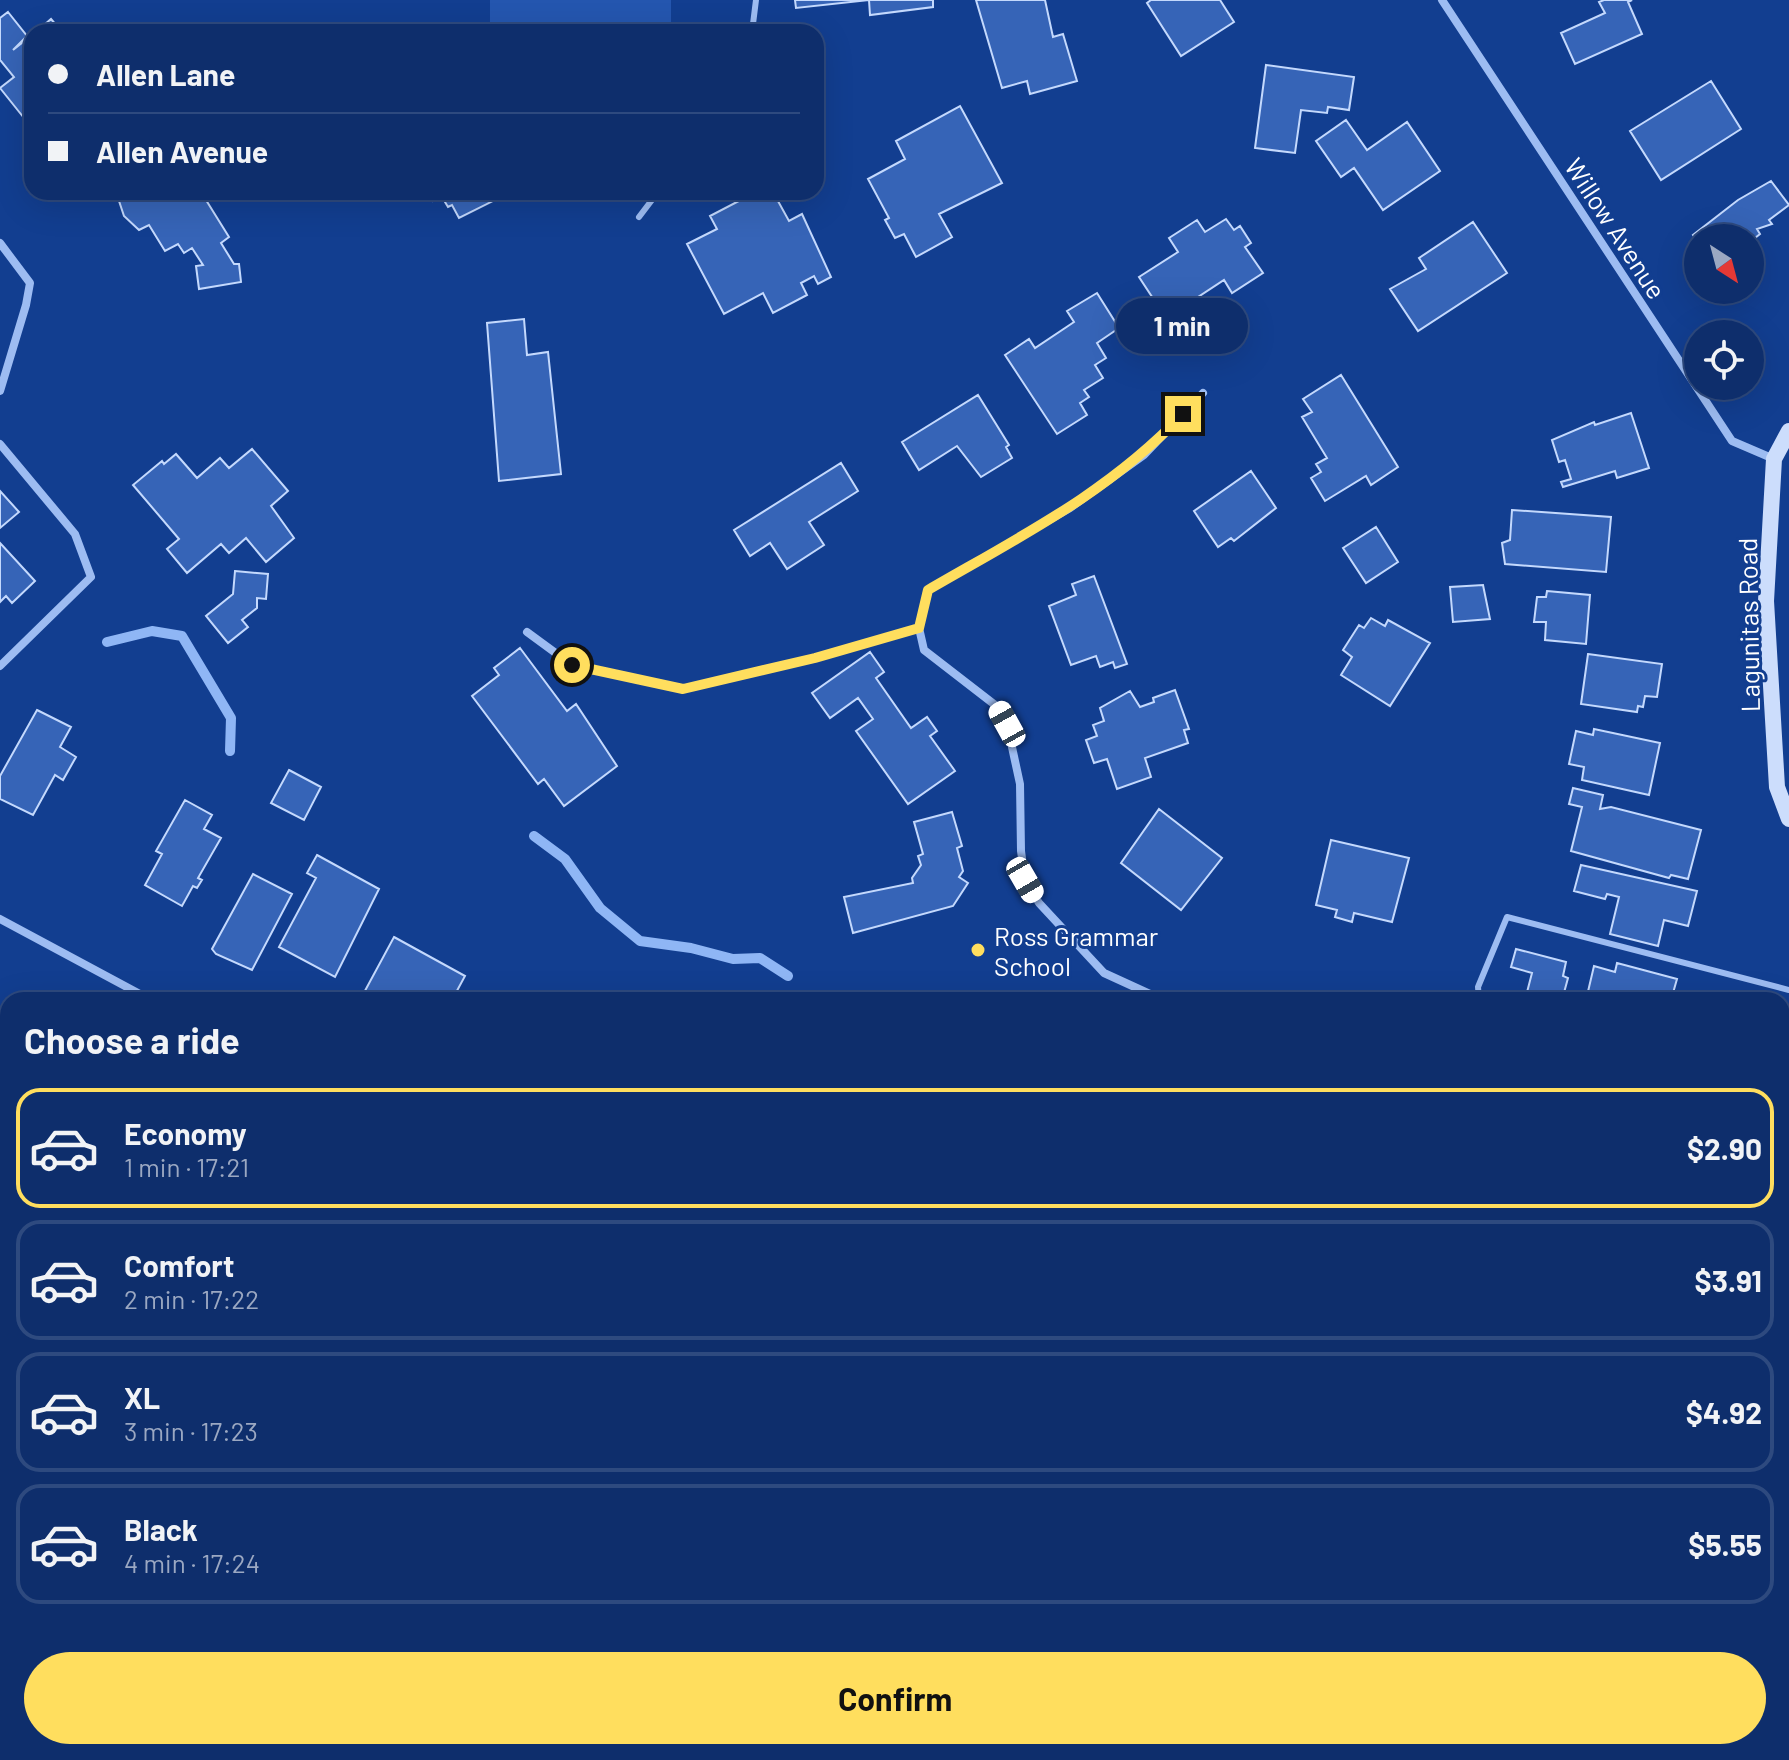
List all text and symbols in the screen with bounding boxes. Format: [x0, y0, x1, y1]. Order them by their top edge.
text: Allen Lane [96, 56, 235, 92]
text: Allen Avenue [96, 133, 268, 169]
street label: Willow Avenue [1559, 152, 1673, 304]
north arrow [1684, 224, 1764, 304]
map controls [1684, 224, 1764, 400]
callout: 1 min [1117, 298, 1249, 354]
text: 1 min [1154, 310, 1210, 341]
button: locate [1684, 320, 1764, 400]
route end [1165, 396, 1201, 432]
street label: Lagunitas Road [1731, 537, 1765, 713]
route start [554, 647, 590, 683]
car [985, 697, 1029, 751]
car [1003, 853, 1047, 907]
place label: Ross Grammar School [994, 920, 1159, 981]
marker: Ross Grammar School [969, 941, 987, 959]
text: Choose a ride [24, 1018, 240, 1061]
icon: car [28, 1112, 100, 1184]
text: Economy [124, 1115, 247, 1151]
text: $2.90 [1687, 1130, 1762, 1166]
text: 1 min · 17:21 [124, 1151, 249, 1182]
icon: car [28, 1244, 100, 1316]
text: Comfort [124, 1247, 234, 1283]
text: $3.91 [1695, 1262, 1762, 1298]
text: 2 min · 17:22 [124, 1283, 259, 1314]
icon: car [28, 1376, 100, 1448]
text: XL [124, 1379, 160, 1415]
text: $4.92 [1686, 1394, 1762, 1430]
text: 3 min · 17:23 [124, 1415, 258, 1446]
icon: car [28, 1508, 100, 1580]
text: Black [124, 1511, 198, 1547]
text: $5.55 [1688, 1526, 1762, 1562]
text: 4 min · 17:24 [124, 1547, 260, 1578]
button: Confirm [24, 1652, 1766, 1744]

